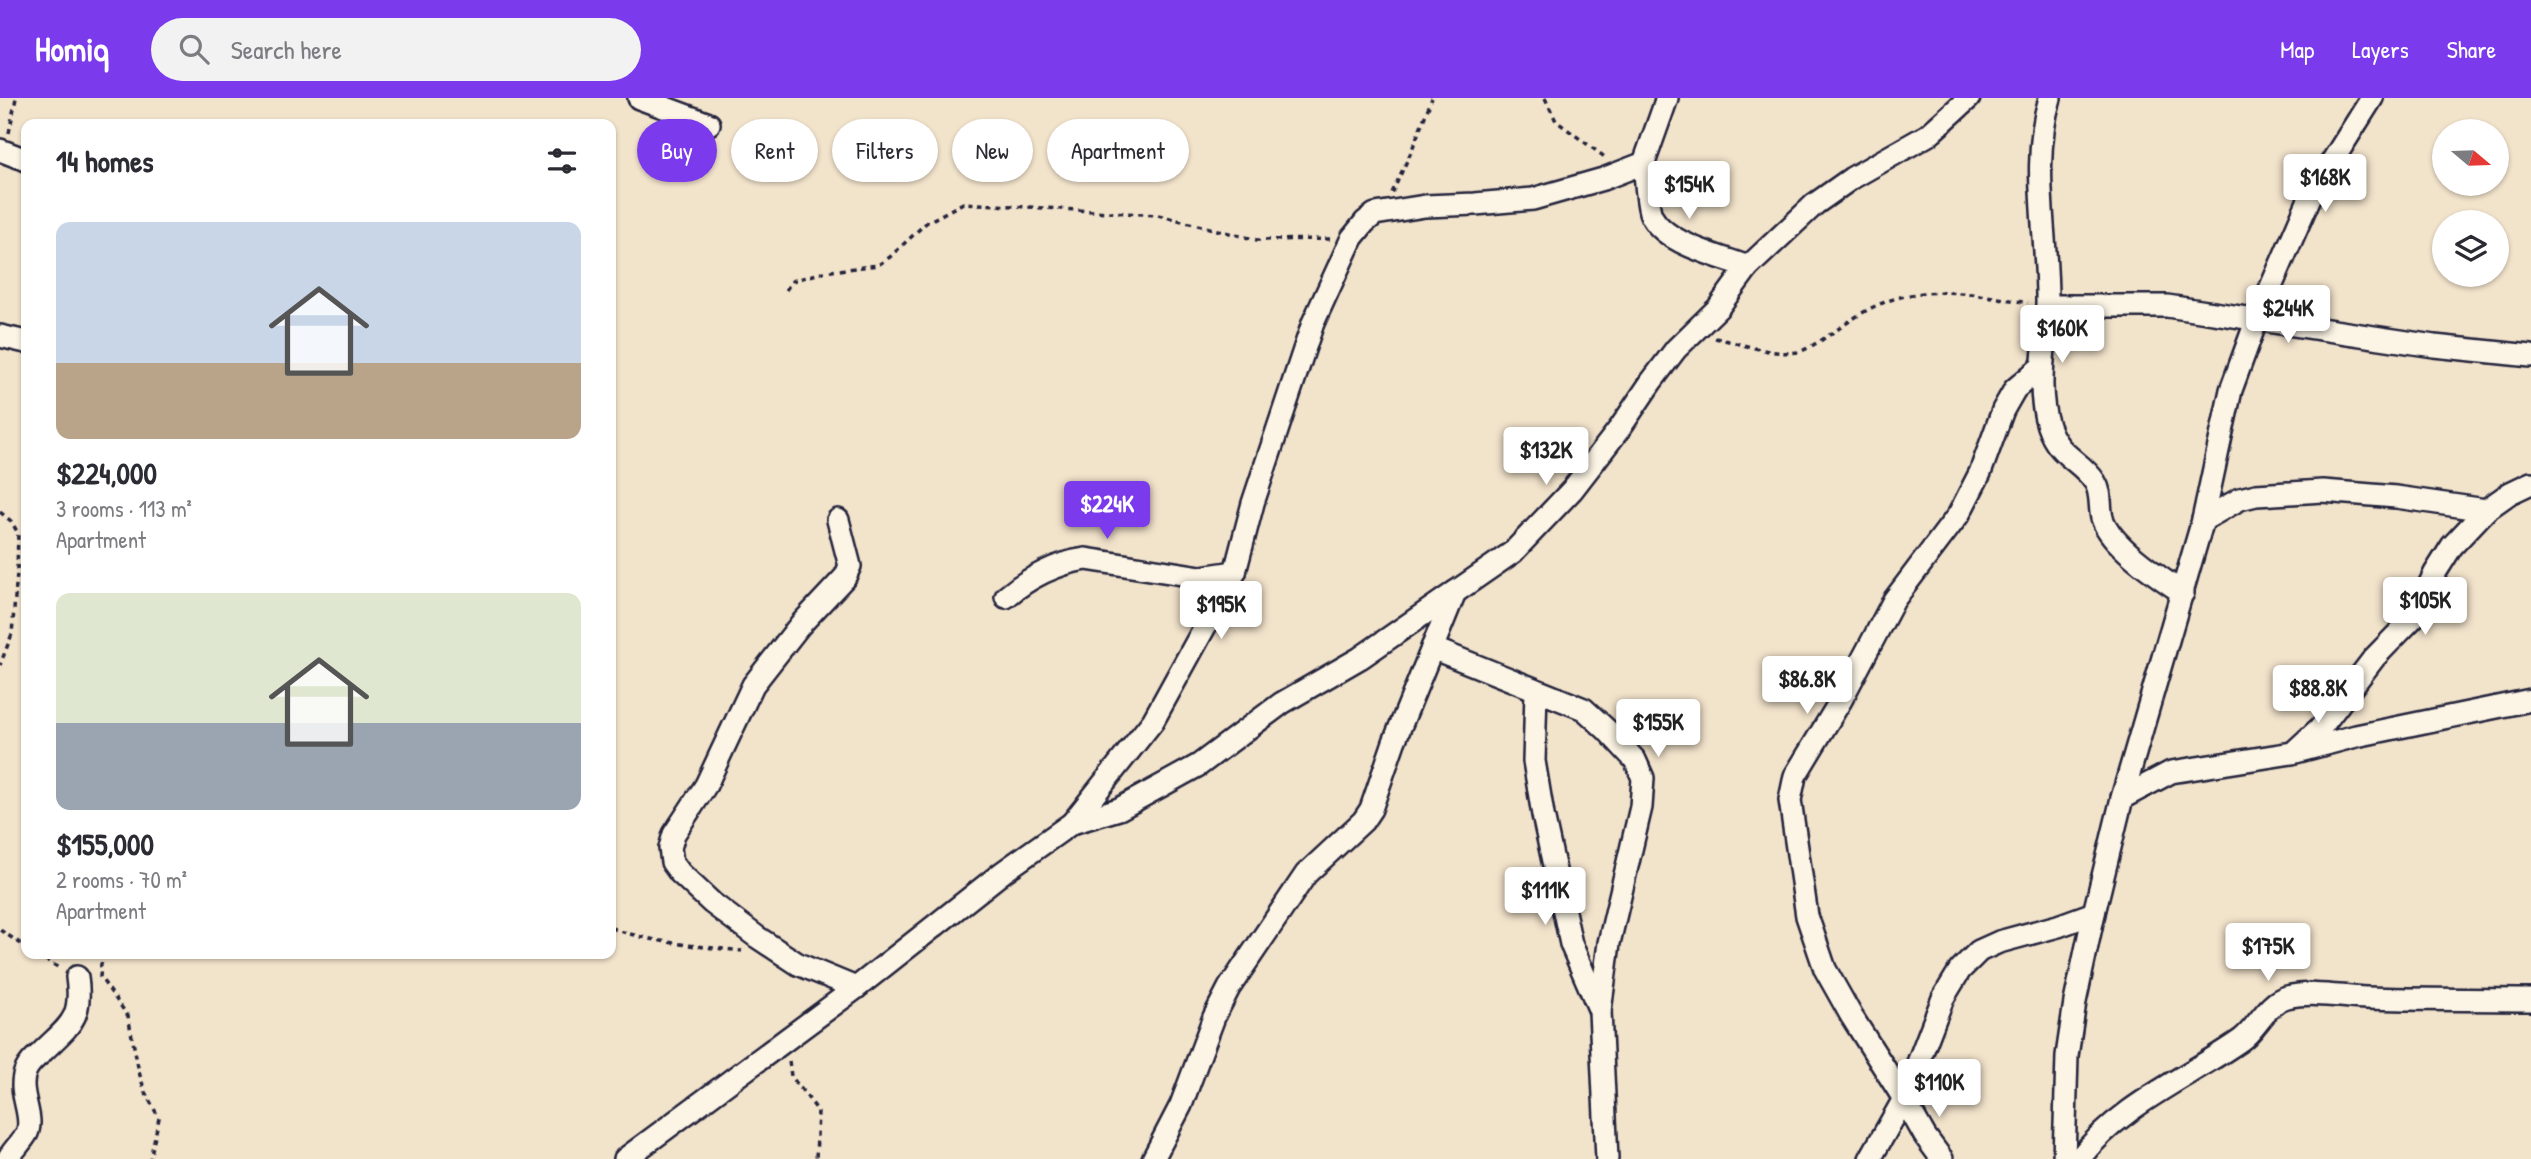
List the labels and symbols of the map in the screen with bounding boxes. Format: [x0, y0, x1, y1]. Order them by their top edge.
north arrow [2432, 119, 2510, 196]
pin: $168K [2276, 155, 2374, 214]
pin: $154K [1640, 162, 1738, 221]
pin: $244K [2239, 286, 2337, 345]
pin: $160K [2013, 306, 2111, 365]
pin: $132K [1497, 428, 1595, 487]
pin: $224K [1058, 482, 1156, 541]
pin: $105K [2376, 578, 2474, 637]
pin: $195K [1172, 582, 1270, 641]
pin: $86.8K [1750, 656, 1864, 716]
pin: $88.8K [2261, 666, 2375, 725]
pin: $155K [1609, 700, 1707, 759]
pin: $111K [1496, 868, 1594, 927]
pin: $175K [2219, 924, 2317, 983]
pin: $110K [1890, 1060, 1988, 1119]

